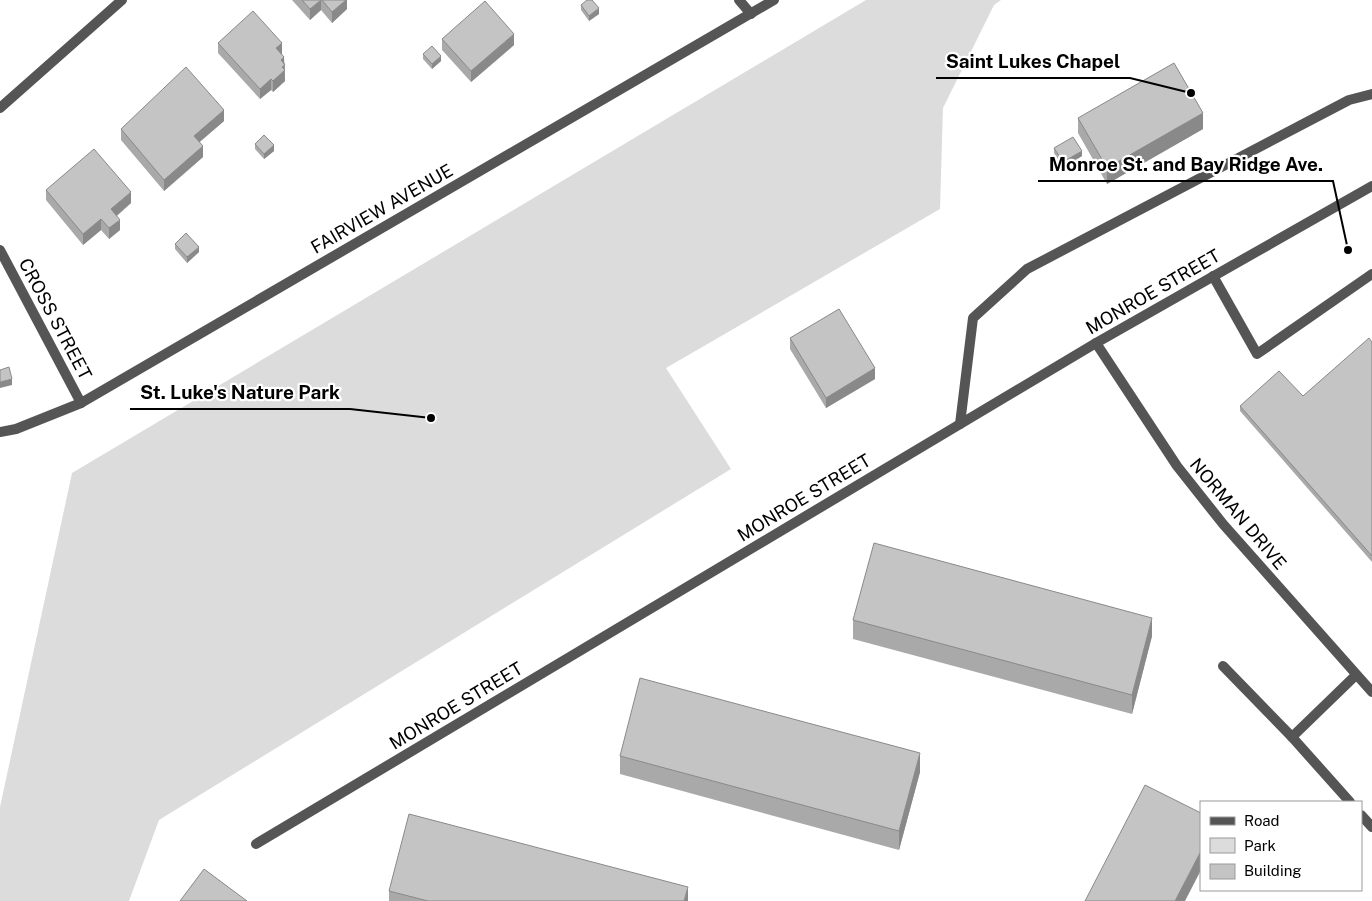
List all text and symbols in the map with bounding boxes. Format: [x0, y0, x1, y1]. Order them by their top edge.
callout: Saint Lukes Chapel [936, 44, 1130, 78]
text: Saint Lukes Chapel [946, 50, 1120, 72]
callout: Monroe St. and Bay Ridge Ave. [1038, 147, 1333, 181]
text: Monroe St. and Bay Ridge Ave. [1049, 153, 1323, 175]
street label: FAIRVIEW AVENUE [307, 159, 456, 258]
street label: MONROE STREET [1082, 244, 1224, 339]
street label: CROSS STREET [15, 255, 96, 383]
callout: St. Luke's Nature Park [130, 375, 350, 409]
text: St. Luke's Nature Park [140, 381, 340, 403]
street label: MONROE STREET [733, 449, 874, 546]
street label: NORMAN DRIVE [1186, 454, 1291, 574]
street label: MONROE STREET [385, 657, 526, 754]
legend [1200, 801, 1362, 891]
text: Road [1244, 812, 1280, 829]
text: Park [1244, 837, 1276, 854]
text: Building [1244, 862, 1302, 879]

